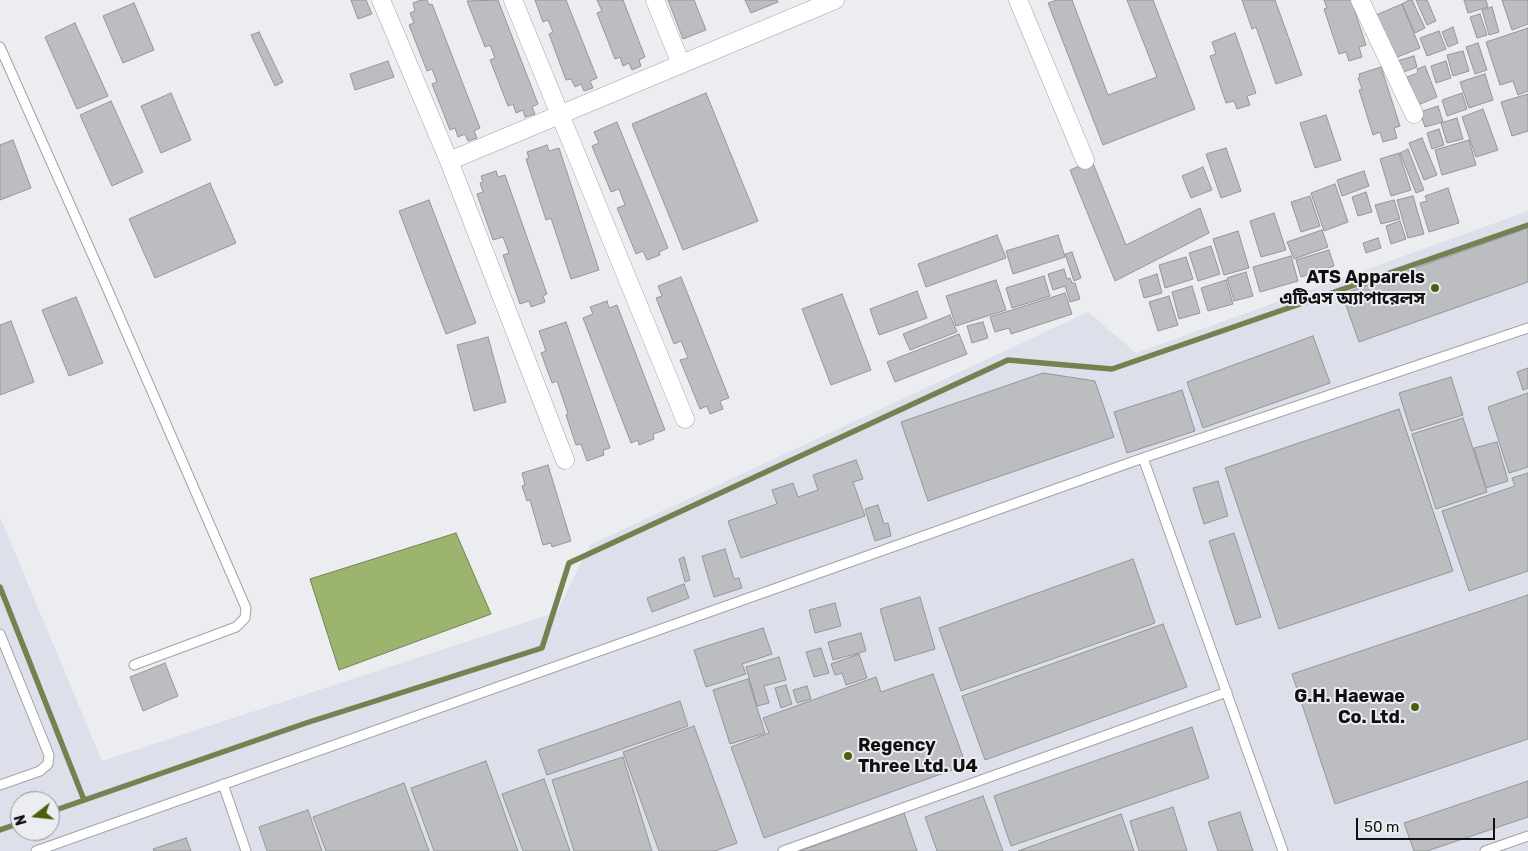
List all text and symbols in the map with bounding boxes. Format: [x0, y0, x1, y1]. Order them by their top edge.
place label: ATS Apparels এটিএস অ্যাপারেলস [1279, 267, 1425, 310]
marker: ATS Apparels এটিএস অ্যাপারেলস [1429, 282, 1441, 294]
place label: G.H. Haewae Co. Ltd. [1294, 686, 1405, 729]
marker: G.H. Haewae Co. Ltd. [1409, 701, 1421, 713]
place label: Regency Three Ltd. U4 [858, 735, 978, 778]
marker: Regency Three Ltd. U4 [842, 750, 854, 762]
north arrow [10, 791, 60, 841]
scale bar [1358, 808, 1497, 840]
text: N [12, 813, 31, 827]
text: 50 m [1364, 818, 1399, 836]

